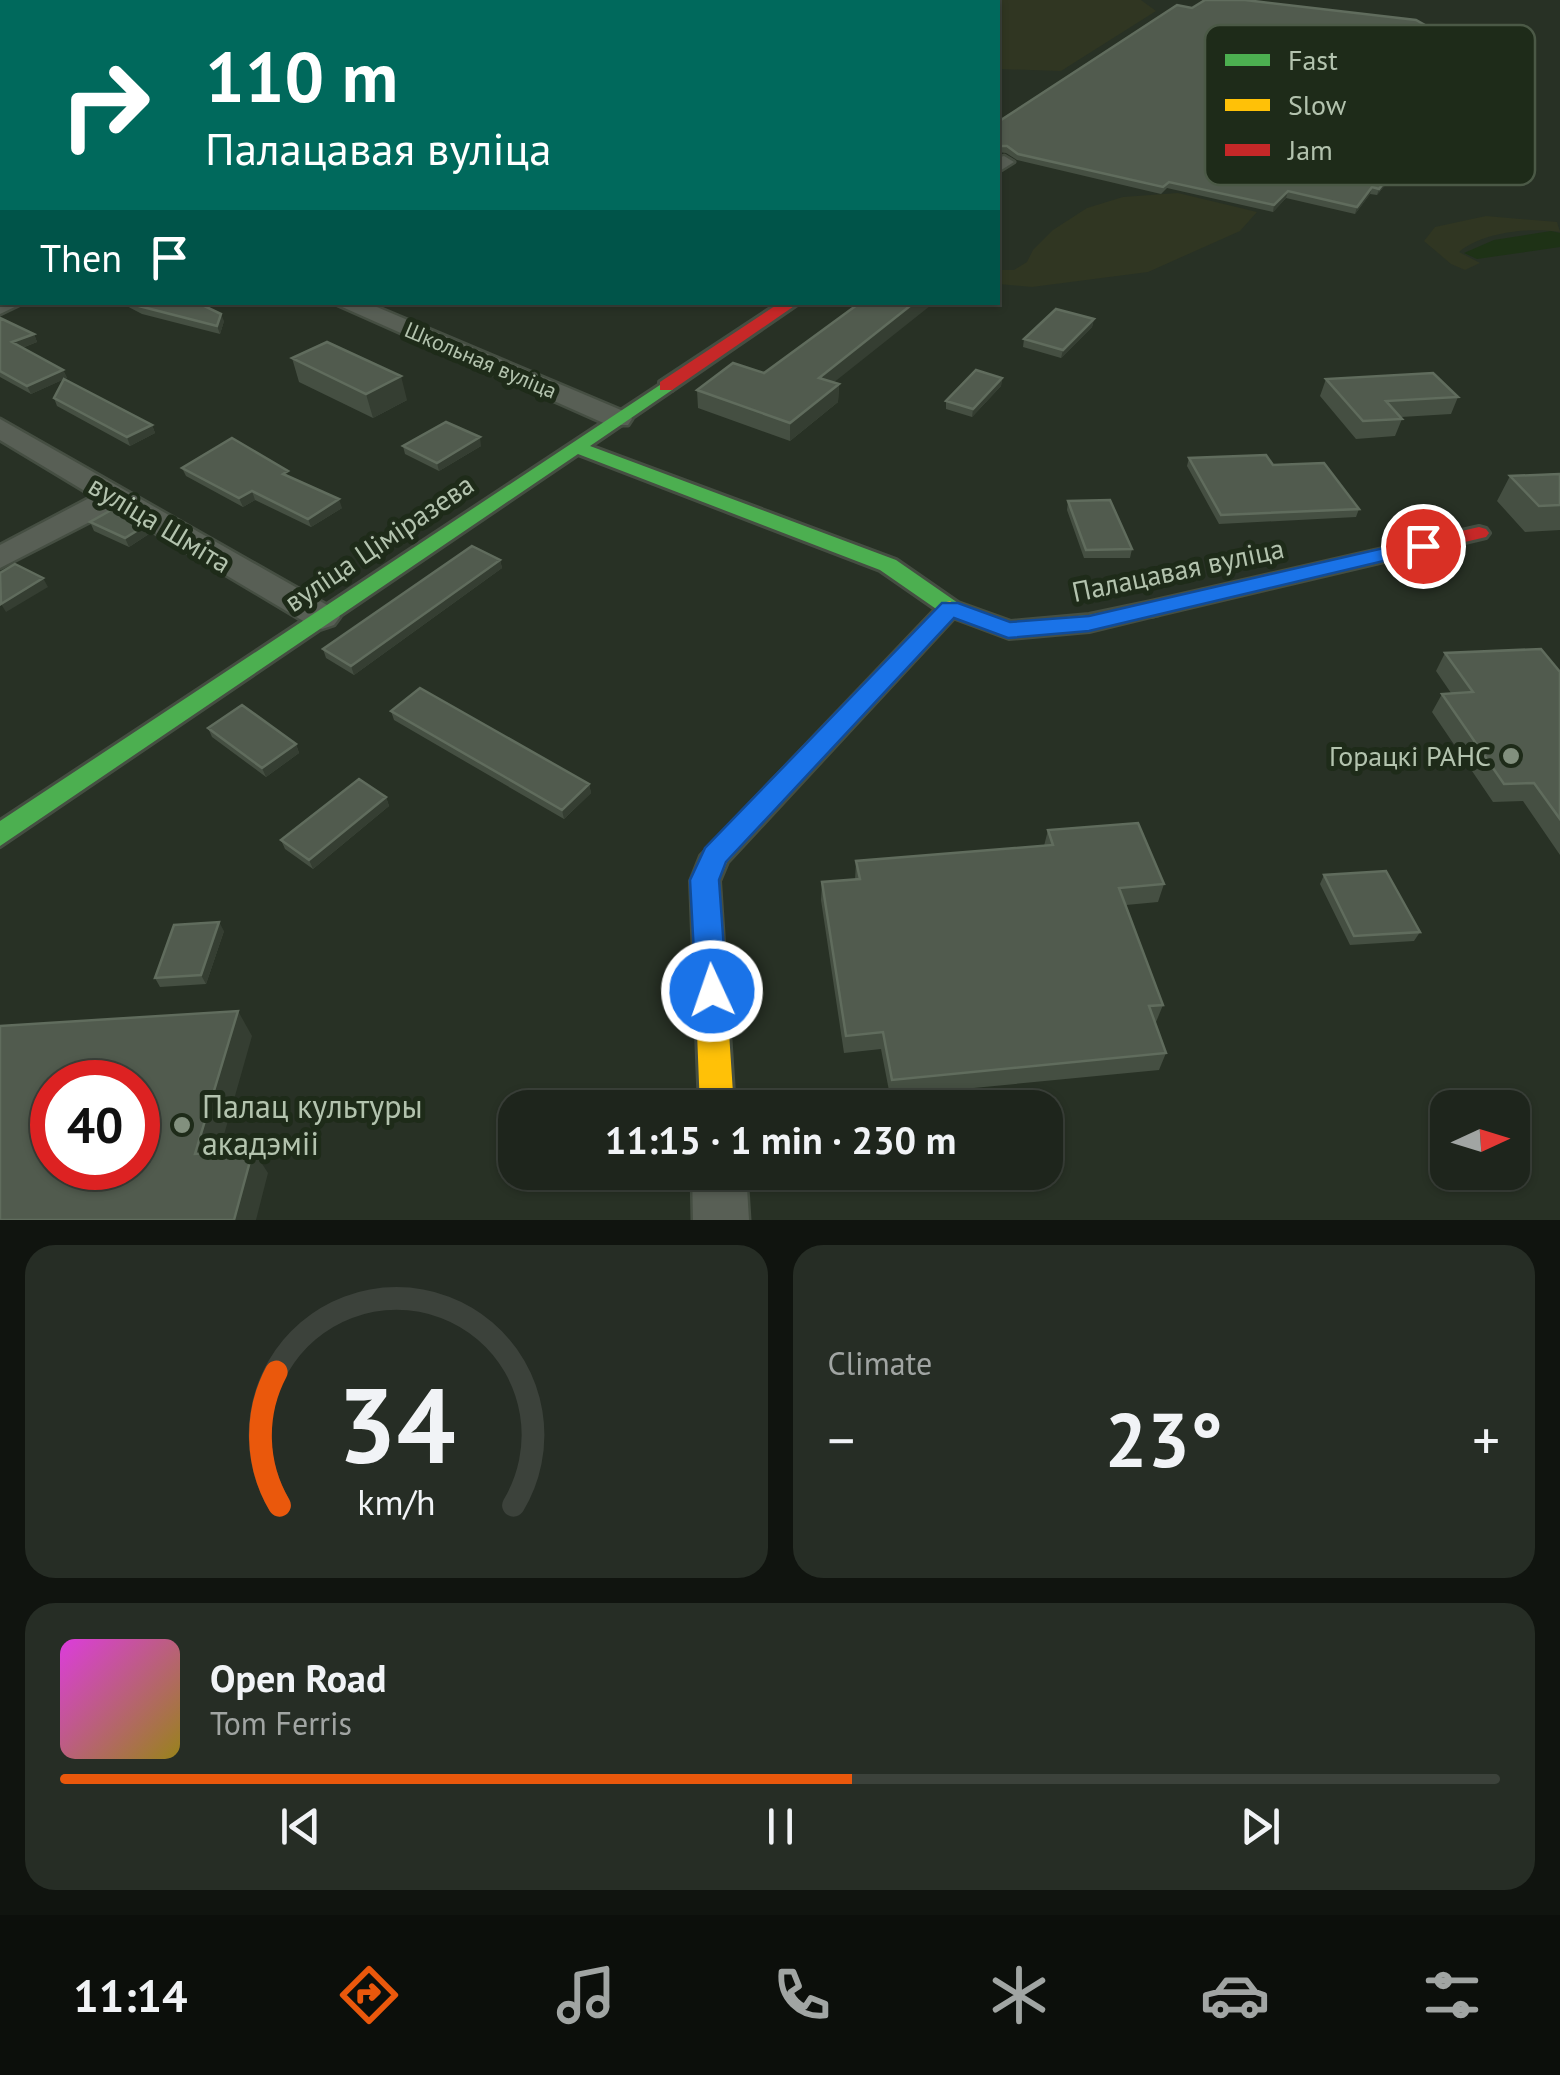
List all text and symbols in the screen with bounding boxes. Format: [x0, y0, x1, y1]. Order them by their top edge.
legend [1205, 25, 1535, 185]
text: 110 m [205, 31, 398, 121]
icon: right [40, 40, 170, 170]
text: Fast [1288, 41, 1338, 78]
text: Slow [1288, 86, 1347, 123]
text: Палацавая вуліца [205, 119, 552, 177]
text: Jam [1287, 131, 1333, 168]
icon: arrive [142, 230, 197, 285]
text: Then [40, 233, 122, 282]
street label: Школьная вуліца [401, 315, 561, 405]
street label: вуліца Шміта [82, 466, 238, 581]
street label: вуліца Ціміразева [277, 466, 481, 620]
pin [1381, 504, 1466, 589]
icon: arrive [1396, 519, 1451, 574]
street label: Палацавая вуліца [1069, 529, 1287, 610]
place label: Горацкі РАНС [1329, 737, 1491, 774]
marker: Горацкі РАНС [1500, 745, 1522, 767]
position arrow [660, 939, 764, 1043]
speed limit sign: 40 [30, 1060, 160, 1190]
place label: Палац культуры акадэміі [202, 1085, 423, 1164]
north arrow [1430, 1090, 1530, 1190]
map controls [1430, 1090, 1530, 1190]
marker: Палац культуры акадэміі [171, 1114, 193, 1136]
text: 11:15 · 1 min · 230 m [605, 1115, 956, 1164]
text: Climate [828, 1342, 932, 1384]
text: 34 [337, 1357, 455, 1492]
text: 23° [1105, 1391, 1223, 1488]
text: − [828, 1404, 855, 1475]
text: + [1472, 1404, 1500, 1475]
text: km/h [357, 1479, 435, 1525]
text: Open Road [210, 1653, 386, 1702]
text: Tom Ferris [210, 1702, 352, 1744]
icon: previous [273, 1799, 328, 1854]
icon: pause [753, 1799, 808, 1854]
icon: next [1233, 1799, 1288, 1854]
icon: directions [334, 1960, 404, 2030]
icon: music [551, 1960, 621, 2030]
icon: phone [767, 1960, 837, 2030]
icon: climate [984, 1960, 1054, 2030]
icon: car [1200, 1960, 1270, 2030]
icon: filters [1417, 1960, 1487, 2030]
text: 11:14 [73, 1966, 187, 2024]

